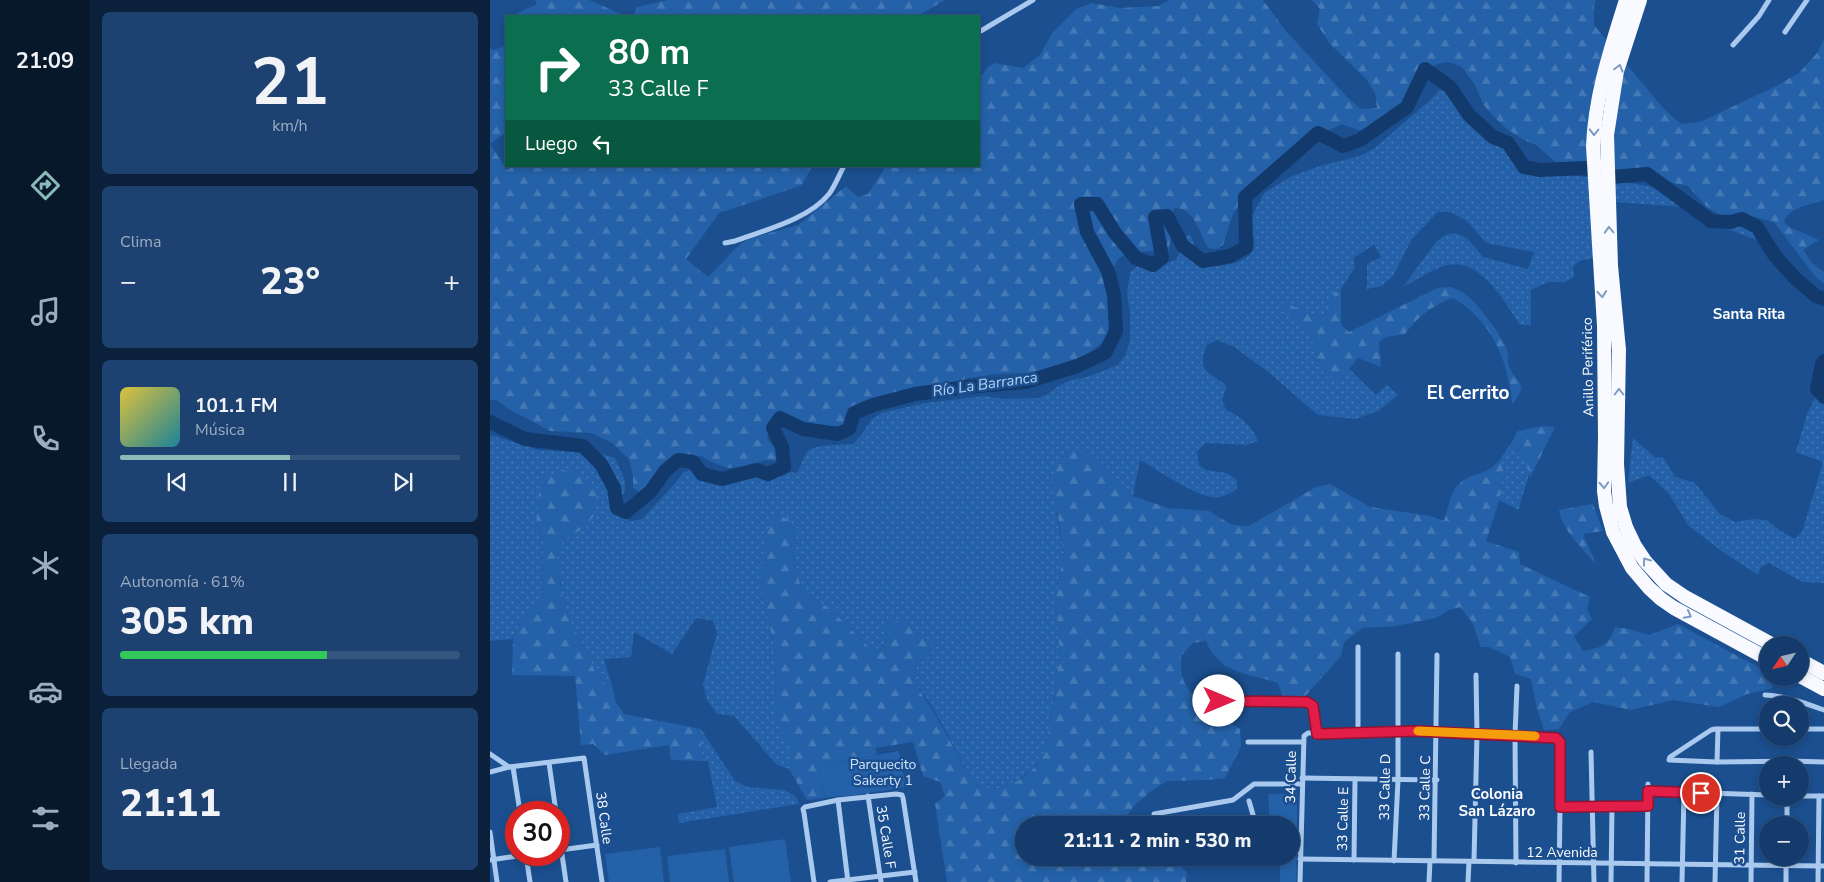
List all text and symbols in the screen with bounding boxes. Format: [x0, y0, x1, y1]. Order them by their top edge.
text: 80 m [608, 29, 690, 76]
icon: right [525, 35, 590, 100]
text: 21 [251, 38, 329, 127]
text: 21:09 [16, 46, 74, 76]
one-way arrow [1613, 65, 1623, 73]
text: 33 Calle F [608, 74, 709, 104]
text: km/h [272, 115, 308, 137]
one-way arrow [1589, 128, 1599, 136]
icon: left [588, 130, 616, 158]
text: Luego [525, 131, 578, 157]
icon: directions [28, 168, 63, 203]
one-way arrow [1604, 225, 1615, 233]
text: Clima [120, 231, 161, 253]
text: 23° [260, 256, 320, 307]
text: − [120, 263, 137, 301]
text: + [443, 263, 460, 301]
one-way arrow [1596, 290, 1607, 298]
icon: music [28, 294, 63, 329]
district label: Santa Rita [1713, 304, 1785, 324]
street label: Anillo Periférico [1578, 317, 1598, 417]
water label: Río La Barranca [931, 367, 1039, 401]
district label: El Cerrito [1427, 380, 1510, 406]
one-way arrow [1614, 387, 1624, 395]
text: 101.1 FM [195, 393, 278, 419]
text: Música [195, 419, 245, 441]
icon: phone [28, 421, 63, 456]
icon: previous [163, 468, 191, 496]
icon: pause [276, 468, 304, 496]
icon: next [389, 468, 417, 496]
one-way arrow [1598, 482, 1609, 490]
icon: climate [28, 548, 63, 583]
one-way arrow [1643, 558, 1652, 567]
text: Autonomía · 61% [120, 571, 245, 593]
text: 305 km [120, 596, 254, 647]
one-way arrow [1682, 609, 1691, 619]
north arrow [1759, 636, 1809, 686]
map controls [1759, 636, 1809, 866]
icon: car [28, 674, 63, 709]
position arrow [1192, 674, 1244, 726]
button: search [1759, 696, 1809, 746]
street label: 34 Calle [1281, 750, 1301, 804]
text: Llegada [120, 753, 178, 775]
street label: 33 Calle D [1375, 754, 1395, 820]
park label: Parquecito Sakerty 1 [850, 755, 917, 790]
street label: 33 Calle C [1415, 755, 1435, 821]
button: + [1759, 756, 1809, 806]
pin [1680, 772, 1722, 814]
text: 21:11 [120, 778, 221, 829]
icon: arrive [1687, 779, 1715, 807]
district label: Colonia San Lázaro [1459, 784, 1536, 821]
street label: 33 Calle E [1333, 787, 1353, 851]
street label: 38 Calle [591, 791, 617, 845]
icon: filters [28, 801, 63, 836]
speed limit sign: 30 [505, 801, 570, 866]
street label: 35 Calle F [872, 804, 900, 870]
street label: 31 Calle [1730, 811, 1750, 865]
button: − [1759, 816, 1809, 866]
text: 21:11 · 2 min · 530 m [1064, 828, 1251, 854]
street label: 12 Avenida [1526, 843, 1598, 862]

